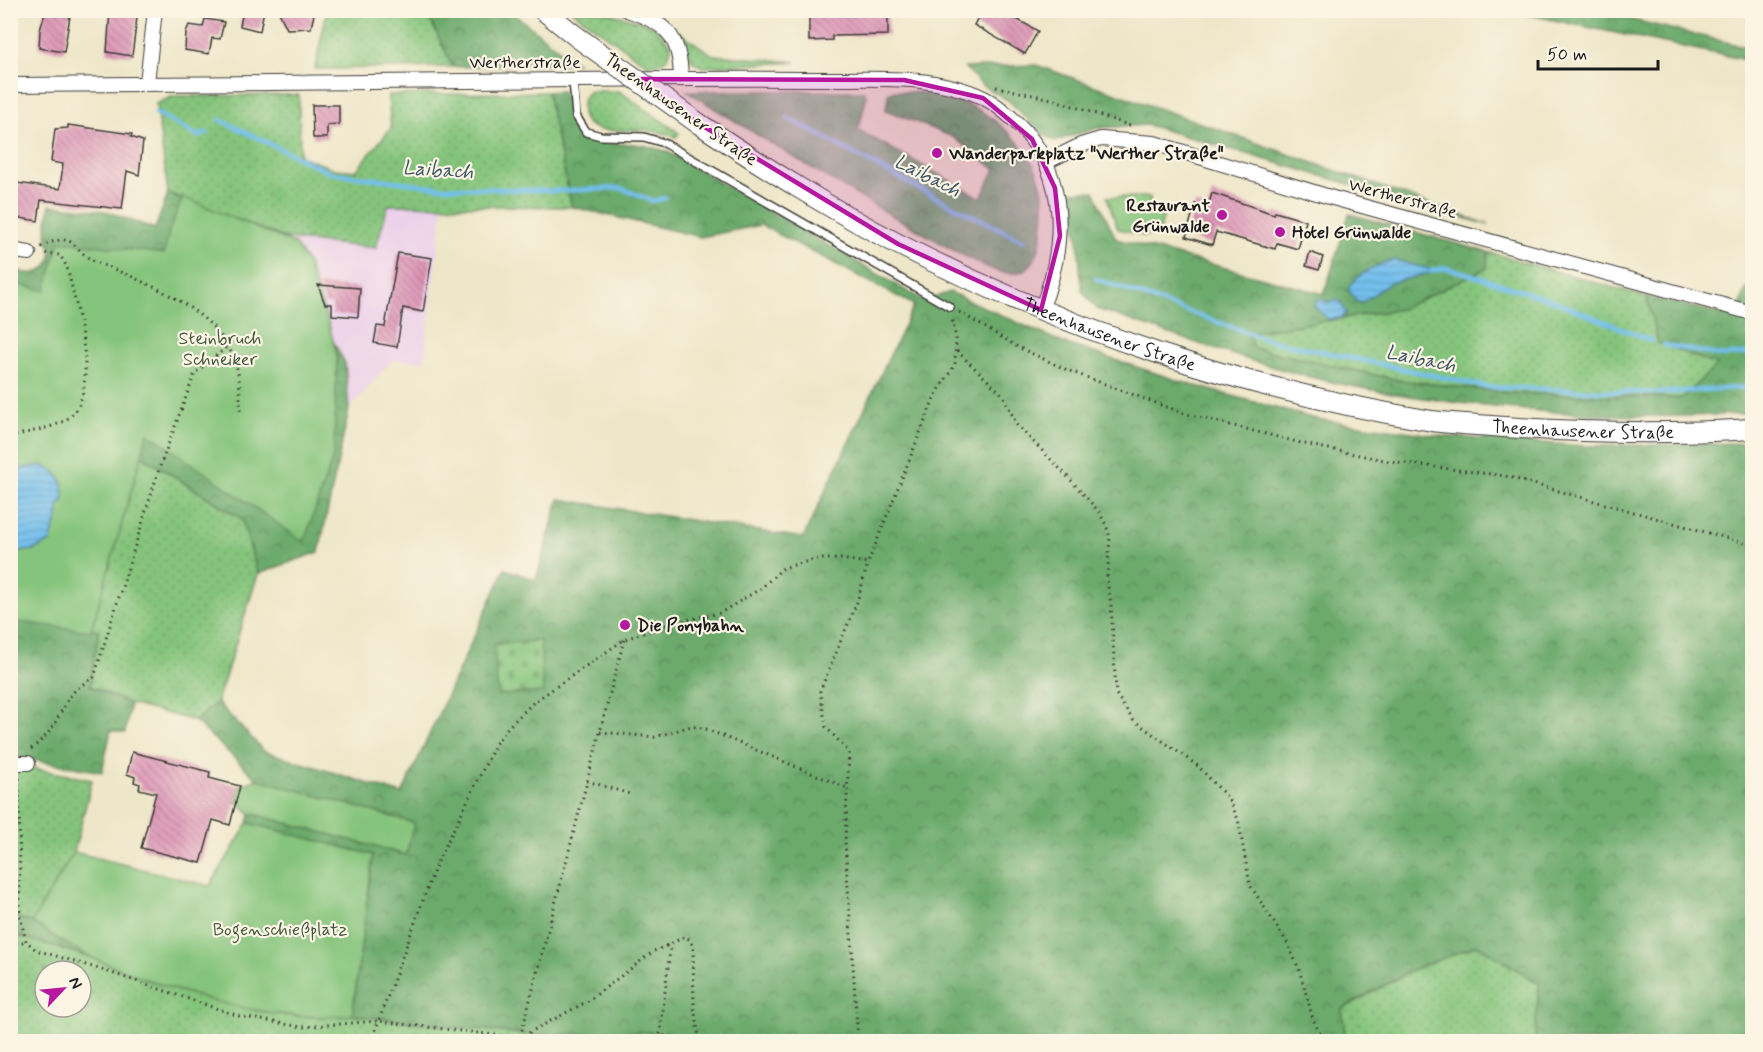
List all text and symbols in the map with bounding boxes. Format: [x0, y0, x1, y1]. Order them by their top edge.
scale bar [1538, 33, 1658, 71]
text: 50 m [1547, 43, 1587, 67]
street label: Theenhausener Straße [599, 48, 762, 172]
street label: Wertherstraße [469, 51, 581, 75]
place label: Wanderparkplatz "Werther Straße" [948, 142, 1224, 166]
marker: Wanderparkplatz "Werther Straße" [930, 146, 944, 160]
water label: Laibach [890, 148, 965, 205]
water label: Laibach [402, 155, 474, 186]
street label: Wertherstraße [1346, 173, 1460, 225]
place label: Restaurant Grünwalde [1126, 194, 1210, 239]
marker: Restaurant Grünwalde [1215, 208, 1229, 222]
place label: Hotel Grünwalde [1292, 221, 1411, 245]
marker: Hotel Grünwalde [1273, 225, 1287, 239]
street label: Theenhausener Straße [1019, 293, 1199, 378]
park label: Steinbruch Schneiker [178, 327, 262, 372]
water label: Laibach [1383, 339, 1458, 380]
street label: Theenhausener Straße [1491, 415, 1674, 445]
place label: Die Ponybahn [637, 614, 745, 638]
marker: Die Ponybahn [618, 618, 632, 632]
park label: Bogenschießplatz [213, 918, 347, 944]
north arrow [33, 959, 93, 1019]
text: N [63, 974, 87, 992]

